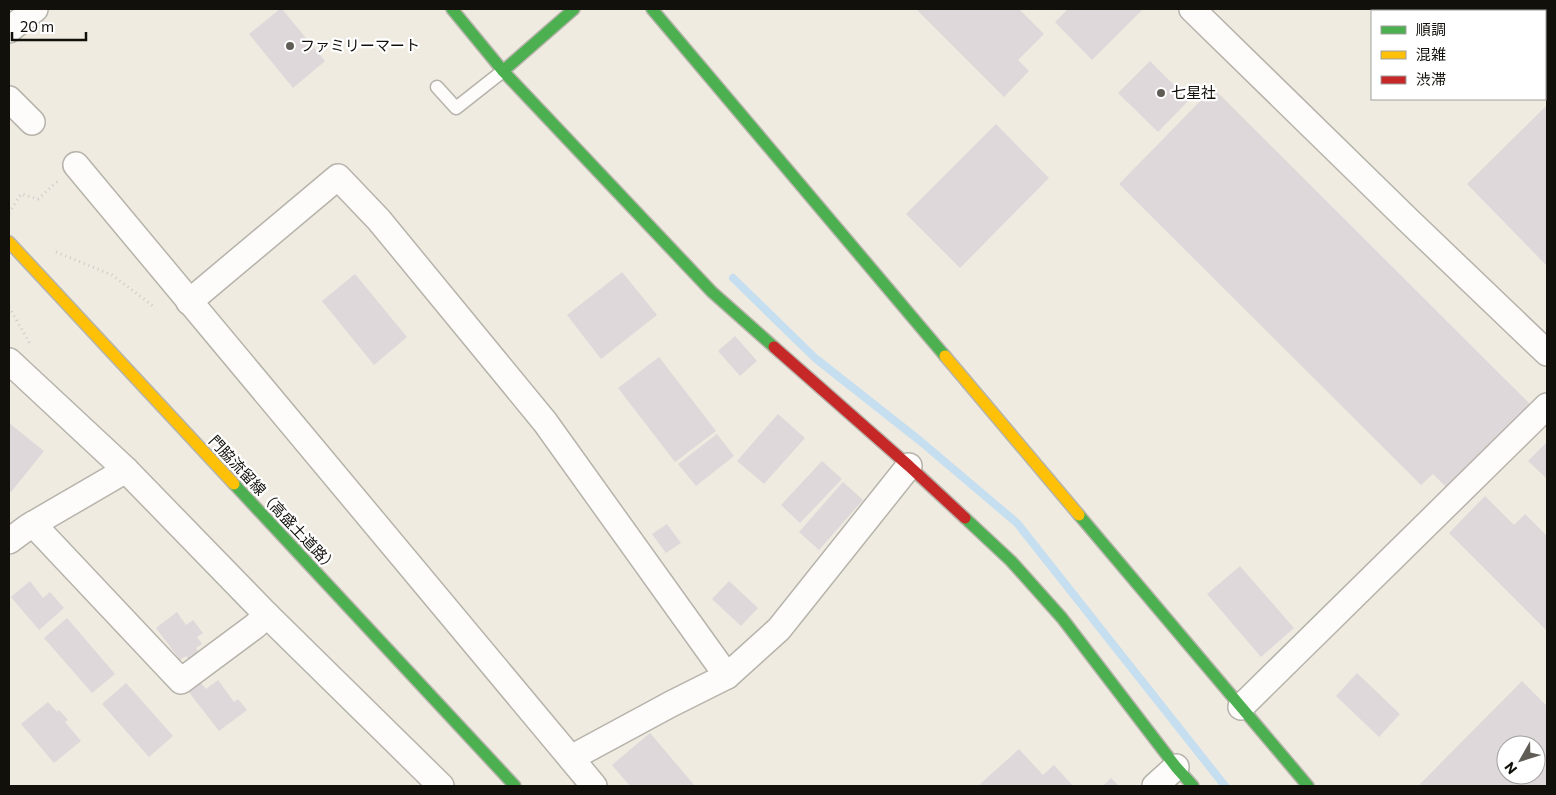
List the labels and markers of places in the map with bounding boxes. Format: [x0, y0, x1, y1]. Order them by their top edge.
place label: ファミリーマート [300, 36, 420, 54]
marker: ファミリーマート [284, 40, 296, 52]
place label: 七星社 [1171, 83, 1216, 101]
marker: 七星社 [1155, 87, 1167, 99]

